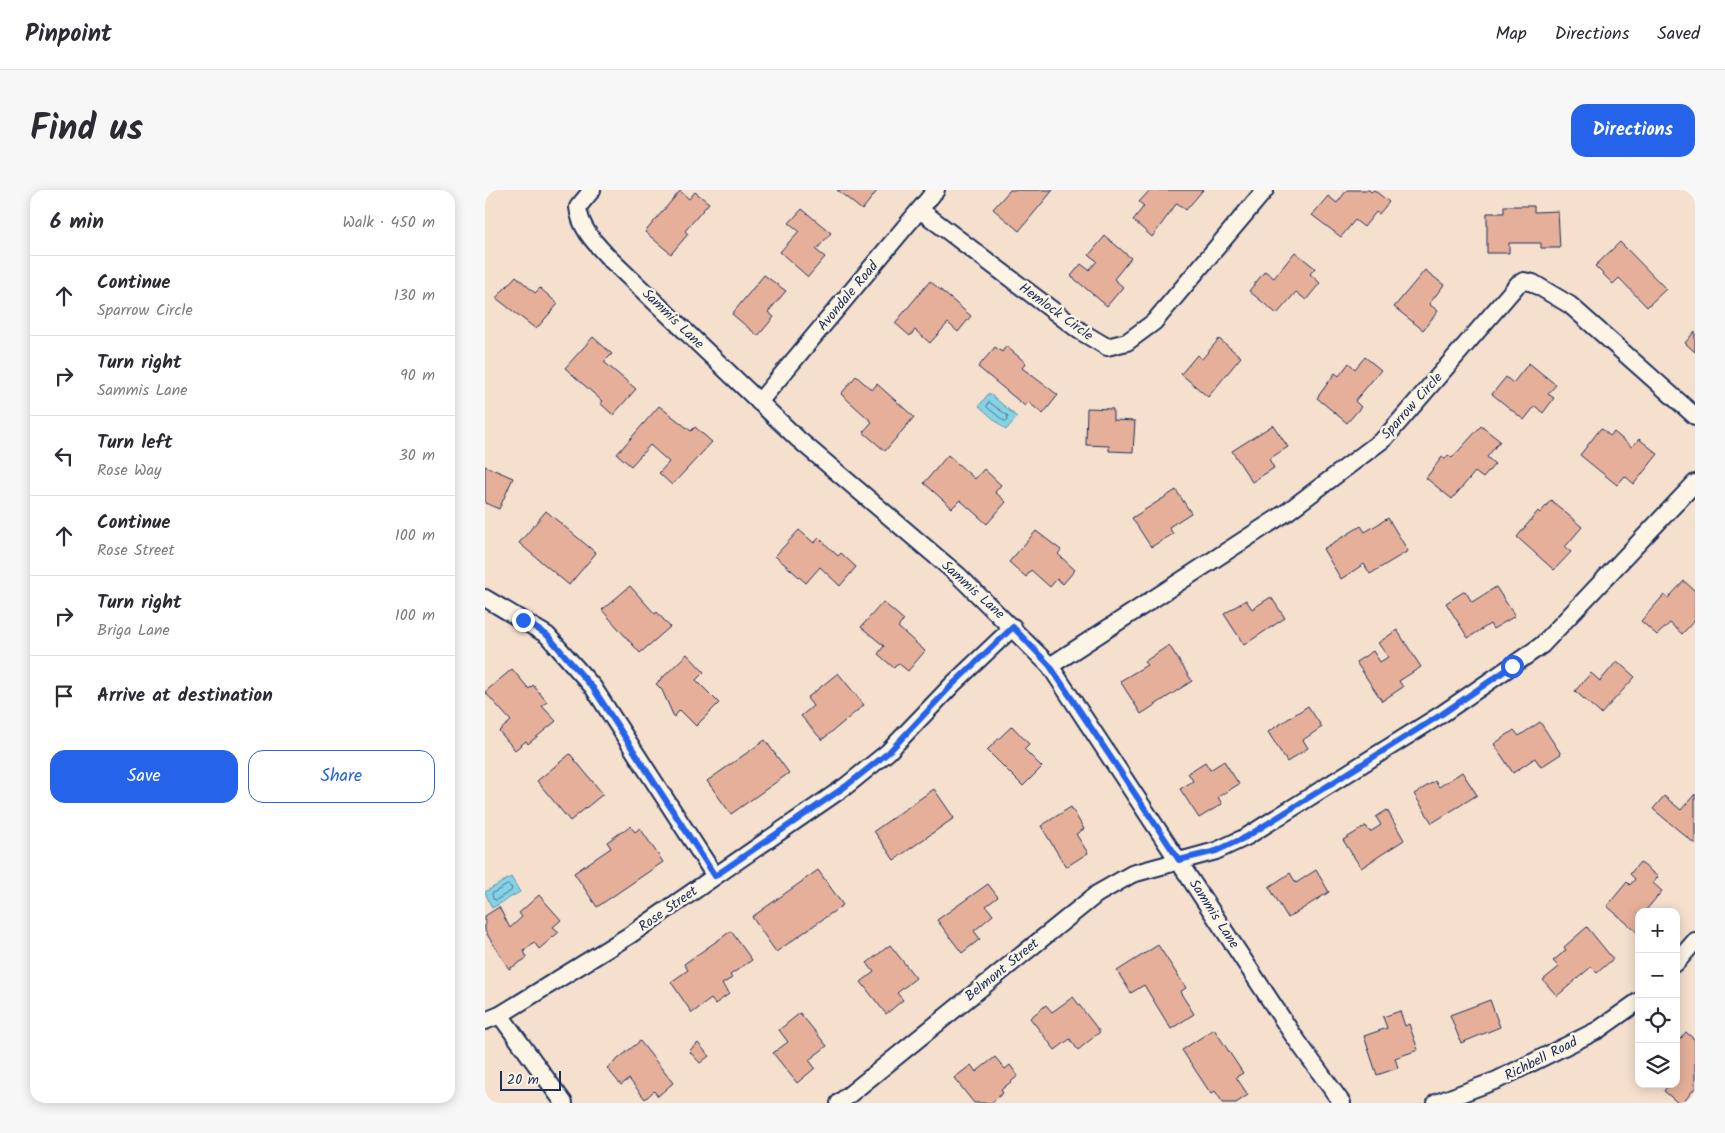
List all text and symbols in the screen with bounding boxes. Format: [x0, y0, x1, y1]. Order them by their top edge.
text: Pinpoint [25, 15, 112, 54]
text: Map [1495, 20, 1527, 49]
text: Directions [1555, 20, 1629, 49]
text: Saved [1657, 20, 1700, 49]
text: Find us [30, 102, 143, 158]
button: Directions [1571, 104, 1695, 157]
text: 6 min [50, 206, 104, 239]
text: Walk · 450 m [342, 210, 435, 235]
street label: Avondale Road [812, 256, 884, 336]
text: Continue [97, 268, 170, 298]
street label: Hemlock Circle [1014, 277, 1098, 347]
icon: ahead [50, 282, 78, 310]
text: 130 m [394, 283, 435, 308]
street label: Sammis Lane [637, 284, 710, 355]
text: Sparrow Circle [97, 298, 193, 323]
text: Turn right [97, 348, 182, 378]
icon: right [50, 362, 78, 390]
text: 90 m [400, 363, 435, 388]
street label: Sparrow Circle [1376, 367, 1449, 444]
text: Sammis Lane [97, 378, 187, 403]
text: Turn left [97, 428, 172, 458]
icon: left [50, 442, 78, 470]
text: 30 m [399, 443, 435, 468]
text: Rose Way [97, 458, 162, 483]
text: Continue [97, 508, 170, 538]
icon: ahead [50, 522, 78, 550]
text: 100 m [395, 523, 435, 548]
text: Rose Street [97, 538, 175, 563]
street label: Sammis Lane [936, 555, 1010, 625]
text: Turn right [97, 588, 182, 618]
icon: right [50, 602, 78, 630]
text: 100 m [395, 603, 435, 628]
route end [512, 609, 535, 632]
text: Briga Lane [97, 618, 170, 643]
route start [1501, 655, 1524, 678]
text: Arrive at destination [97, 681, 273, 711]
icon: arrive [50, 682, 78, 710]
button: Save [50, 750, 238, 803]
button: Share [248, 750, 435, 803]
street label: Sammis Lane [1183, 875, 1245, 954]
street label: Rose Street [634, 880, 703, 937]
map controls [1635, 908, 1680, 1088]
button: + [1635, 908, 1680, 953]
street label: Belmont Street [960, 933, 1044, 1007]
button: − [1635, 953, 1680, 998]
button: locate [1635, 998, 1680, 1043]
street label: Richbell Road [1501, 1031, 1582, 1087]
button: layers [1635, 1043, 1680, 1088]
scale bar [500, 1068, 561, 1091]
text: 20 m [507, 1069, 539, 1091]

